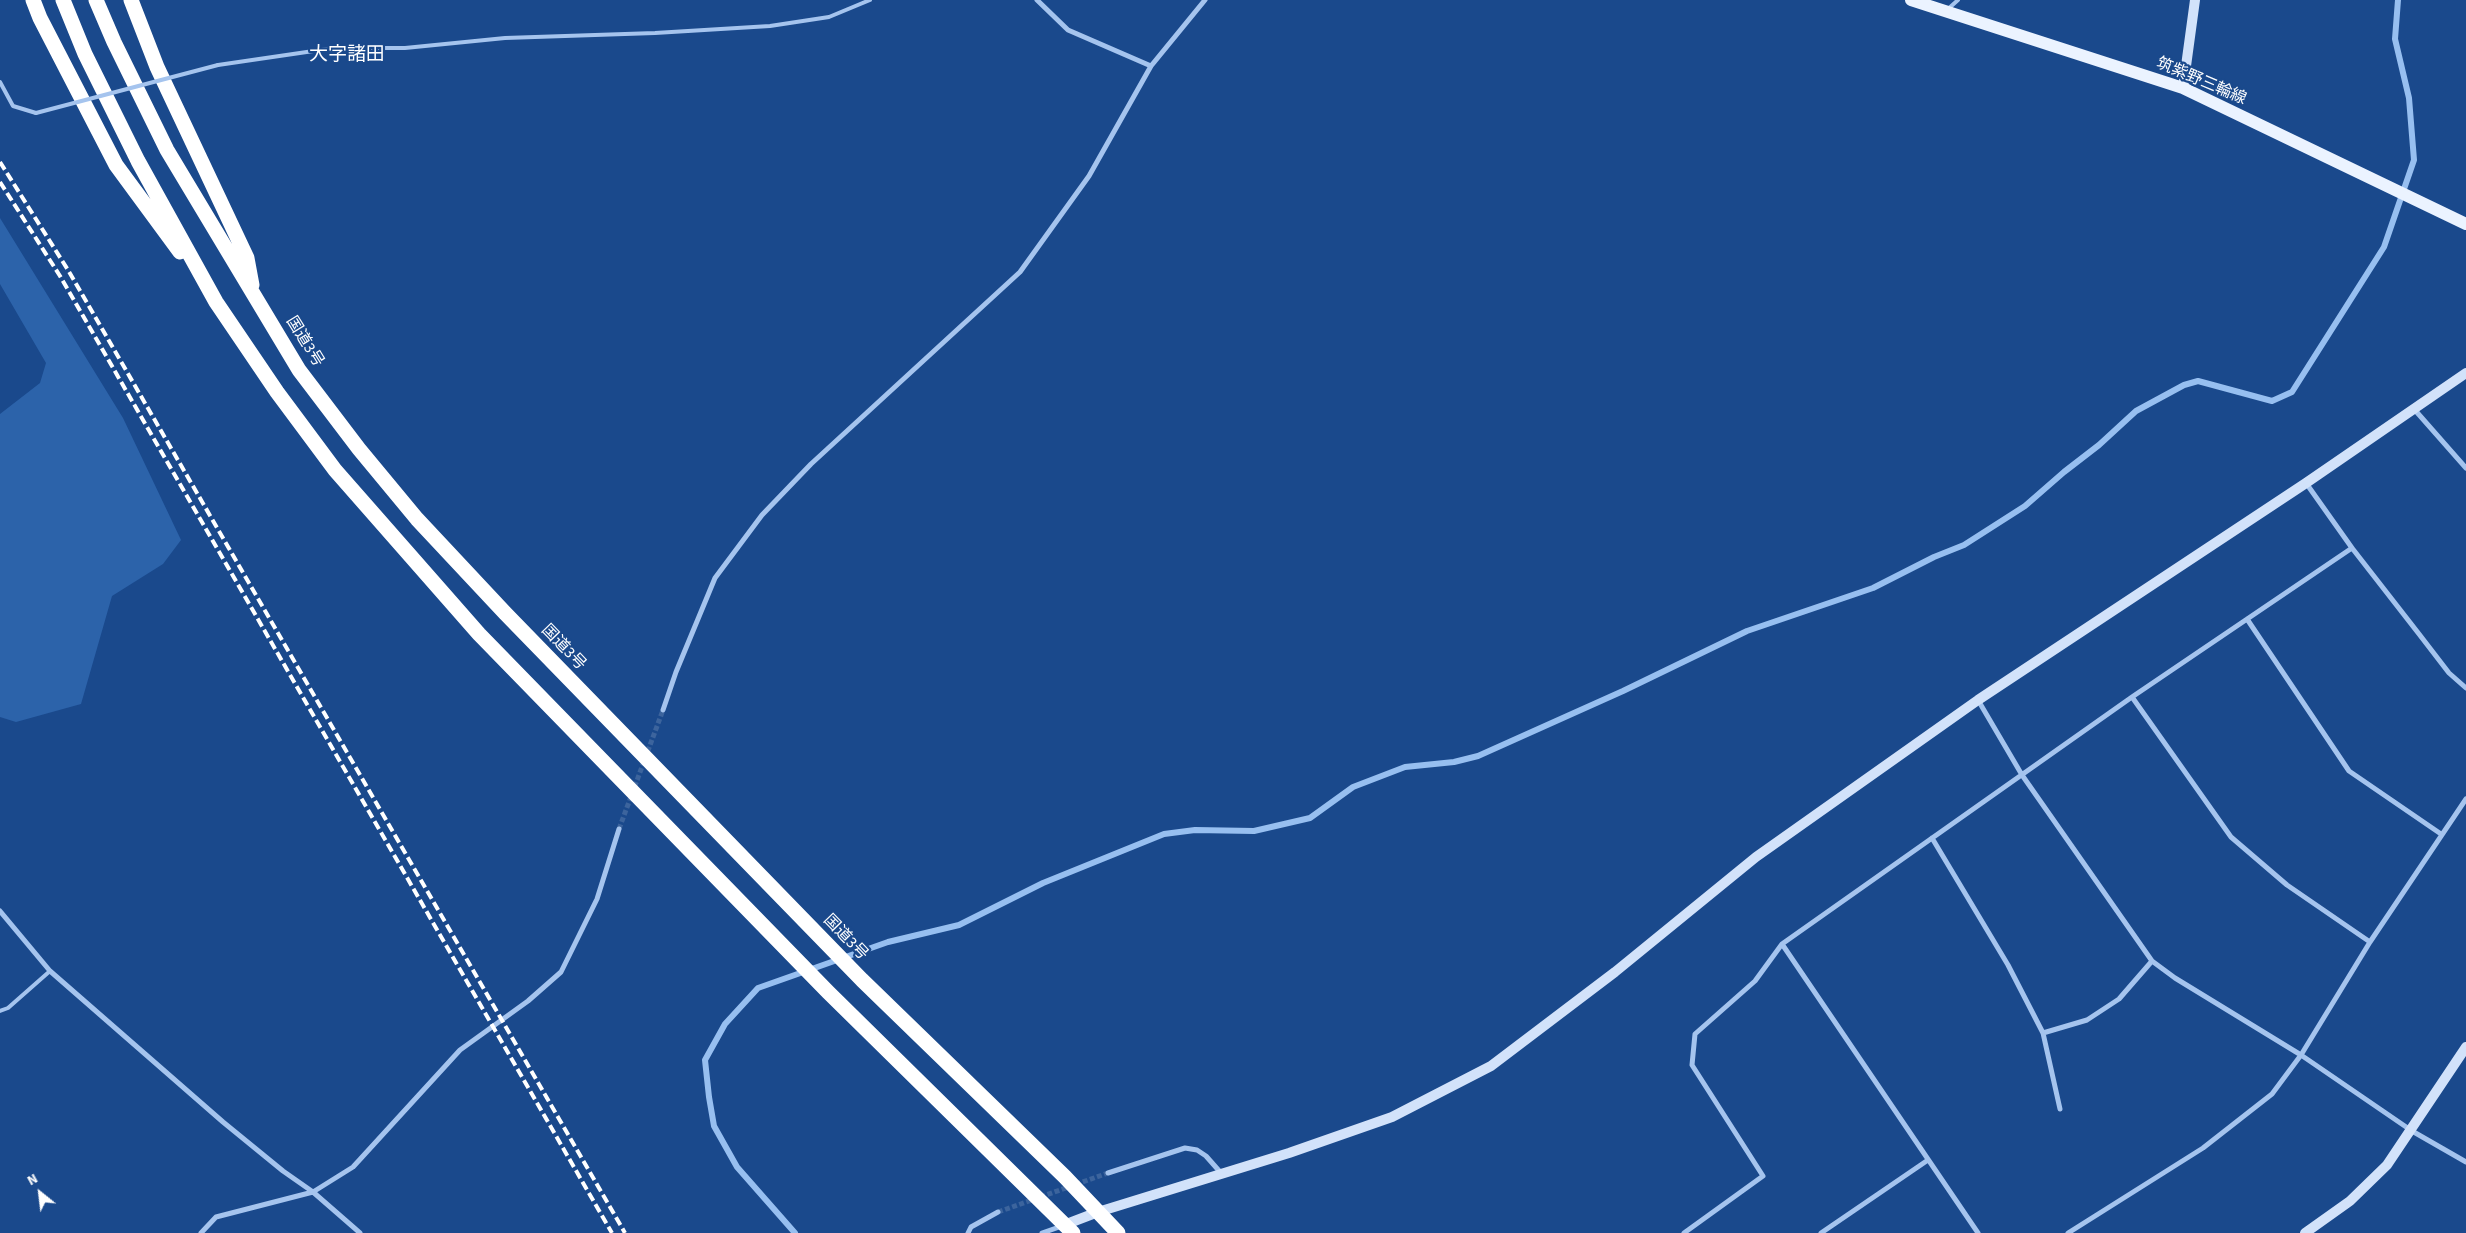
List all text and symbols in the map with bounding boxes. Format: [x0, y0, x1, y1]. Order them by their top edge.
district label: 大字諸田 [309, 45, 385, 67]
street label: 筑紫野三輪線 [2153, 54, 2249, 110]
street label: 国道3号 [281, 313, 327, 371]
street label: 国道3号 [537, 621, 589, 675]
street label: 国道3号 [819, 911, 871, 965]
north arrow [15, 1168, 65, 1218]
text: N [24, 1169, 42, 1191]

